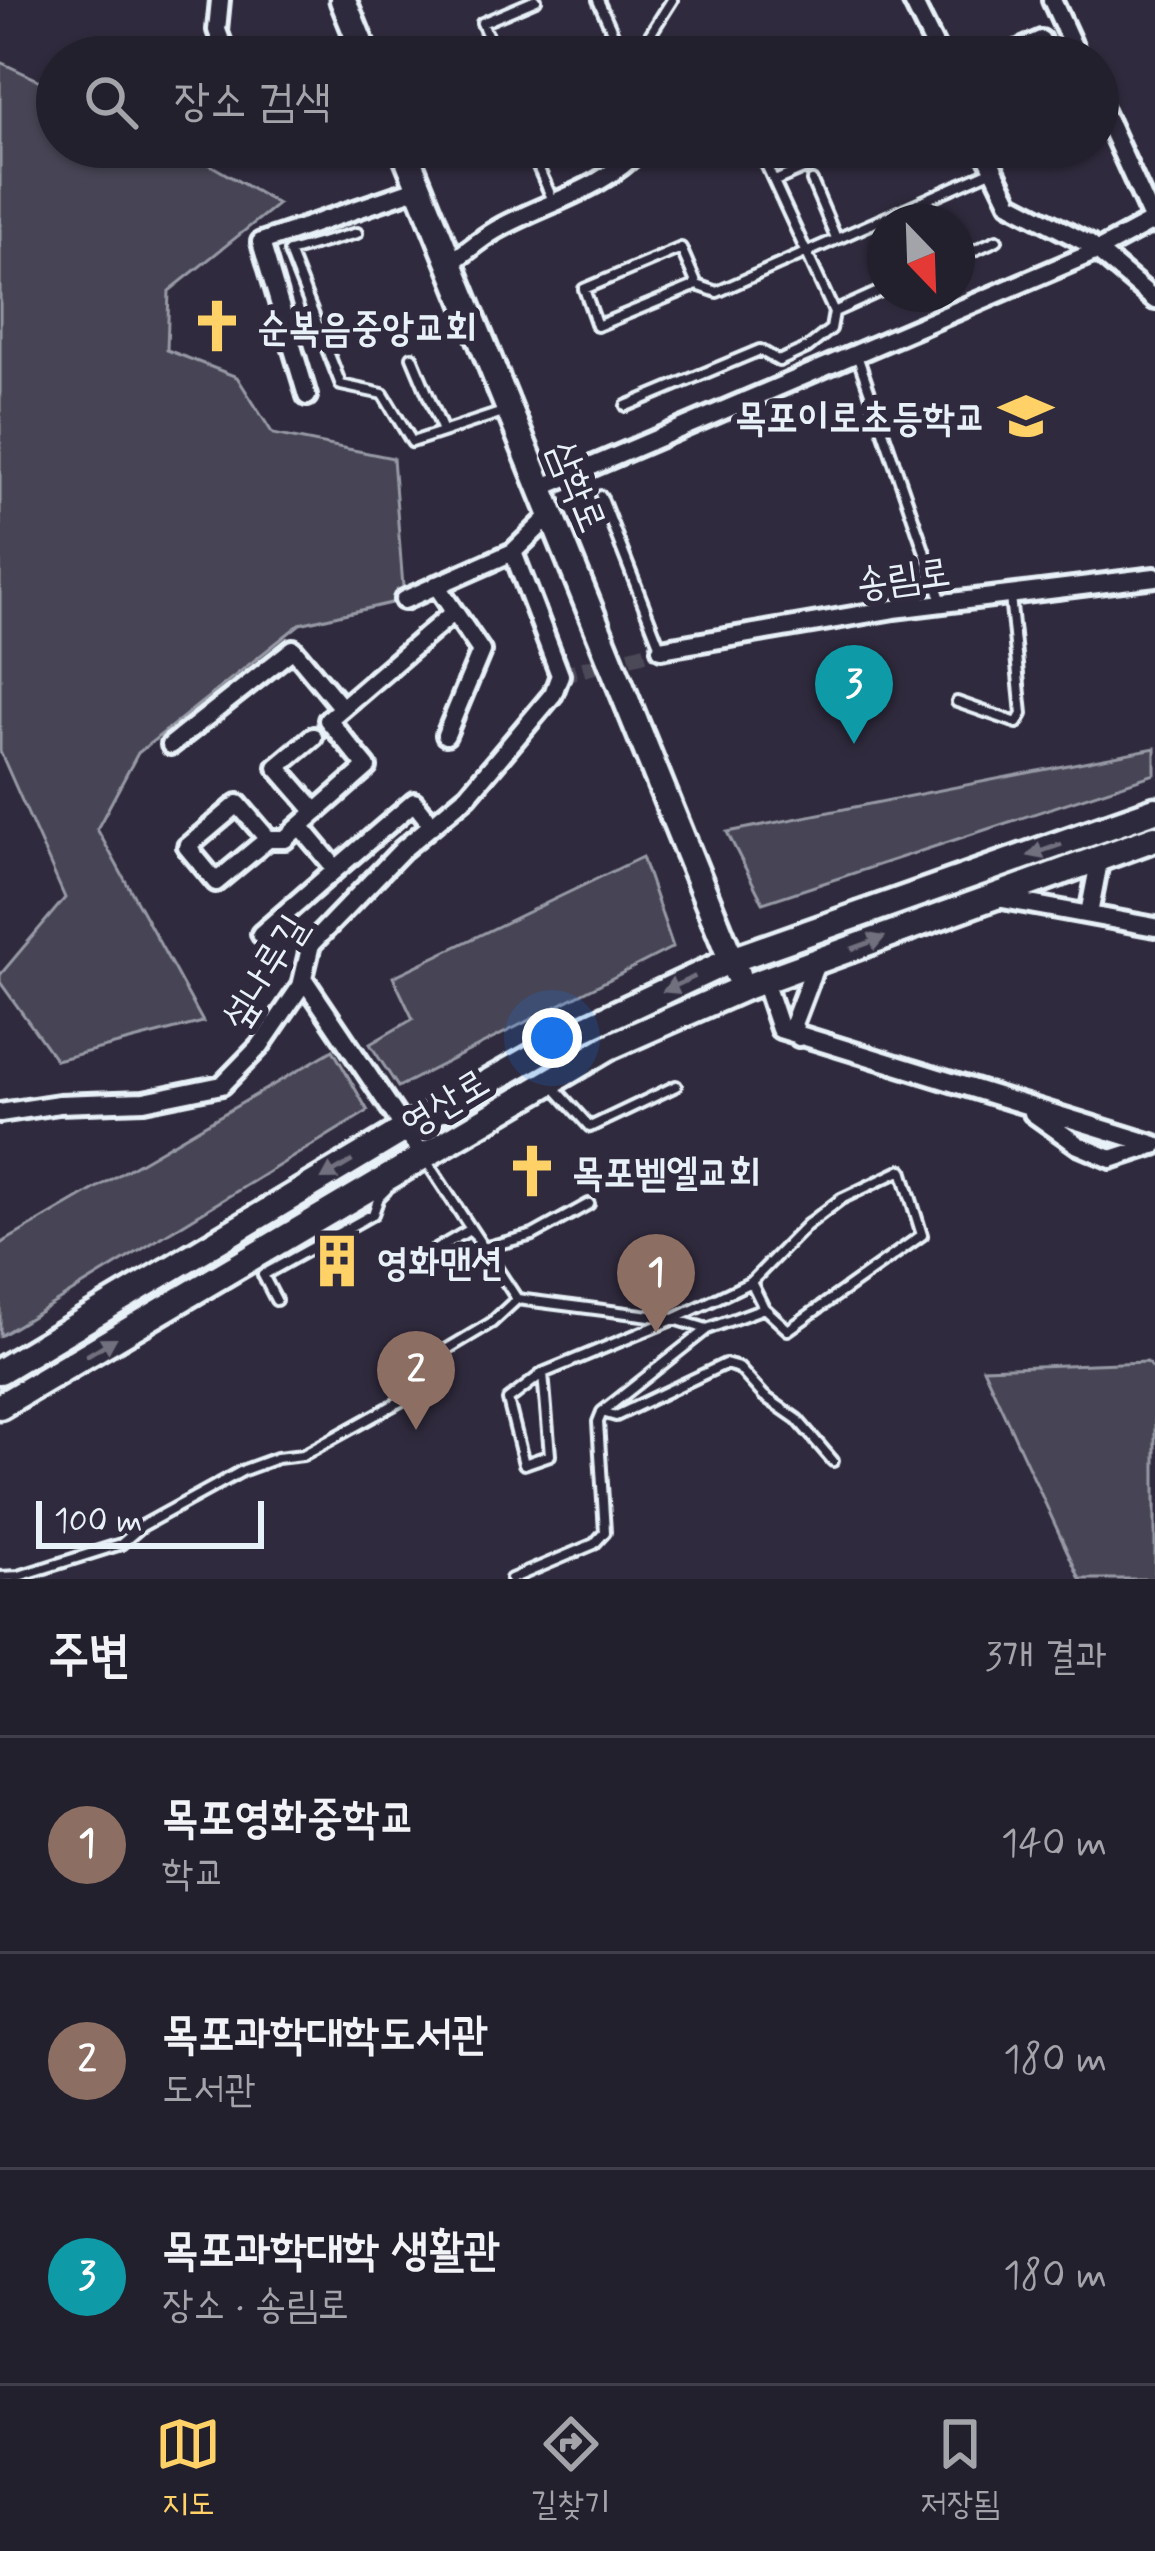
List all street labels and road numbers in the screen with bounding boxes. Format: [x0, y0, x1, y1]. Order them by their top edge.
street label: 삼학로 [534, 434, 617, 541]
street label: 송림로 [853, 548, 954, 611]
street label: 섶나루길 [211, 906, 321, 1040]
street label: 영산로 [392, 1058, 499, 1150]

